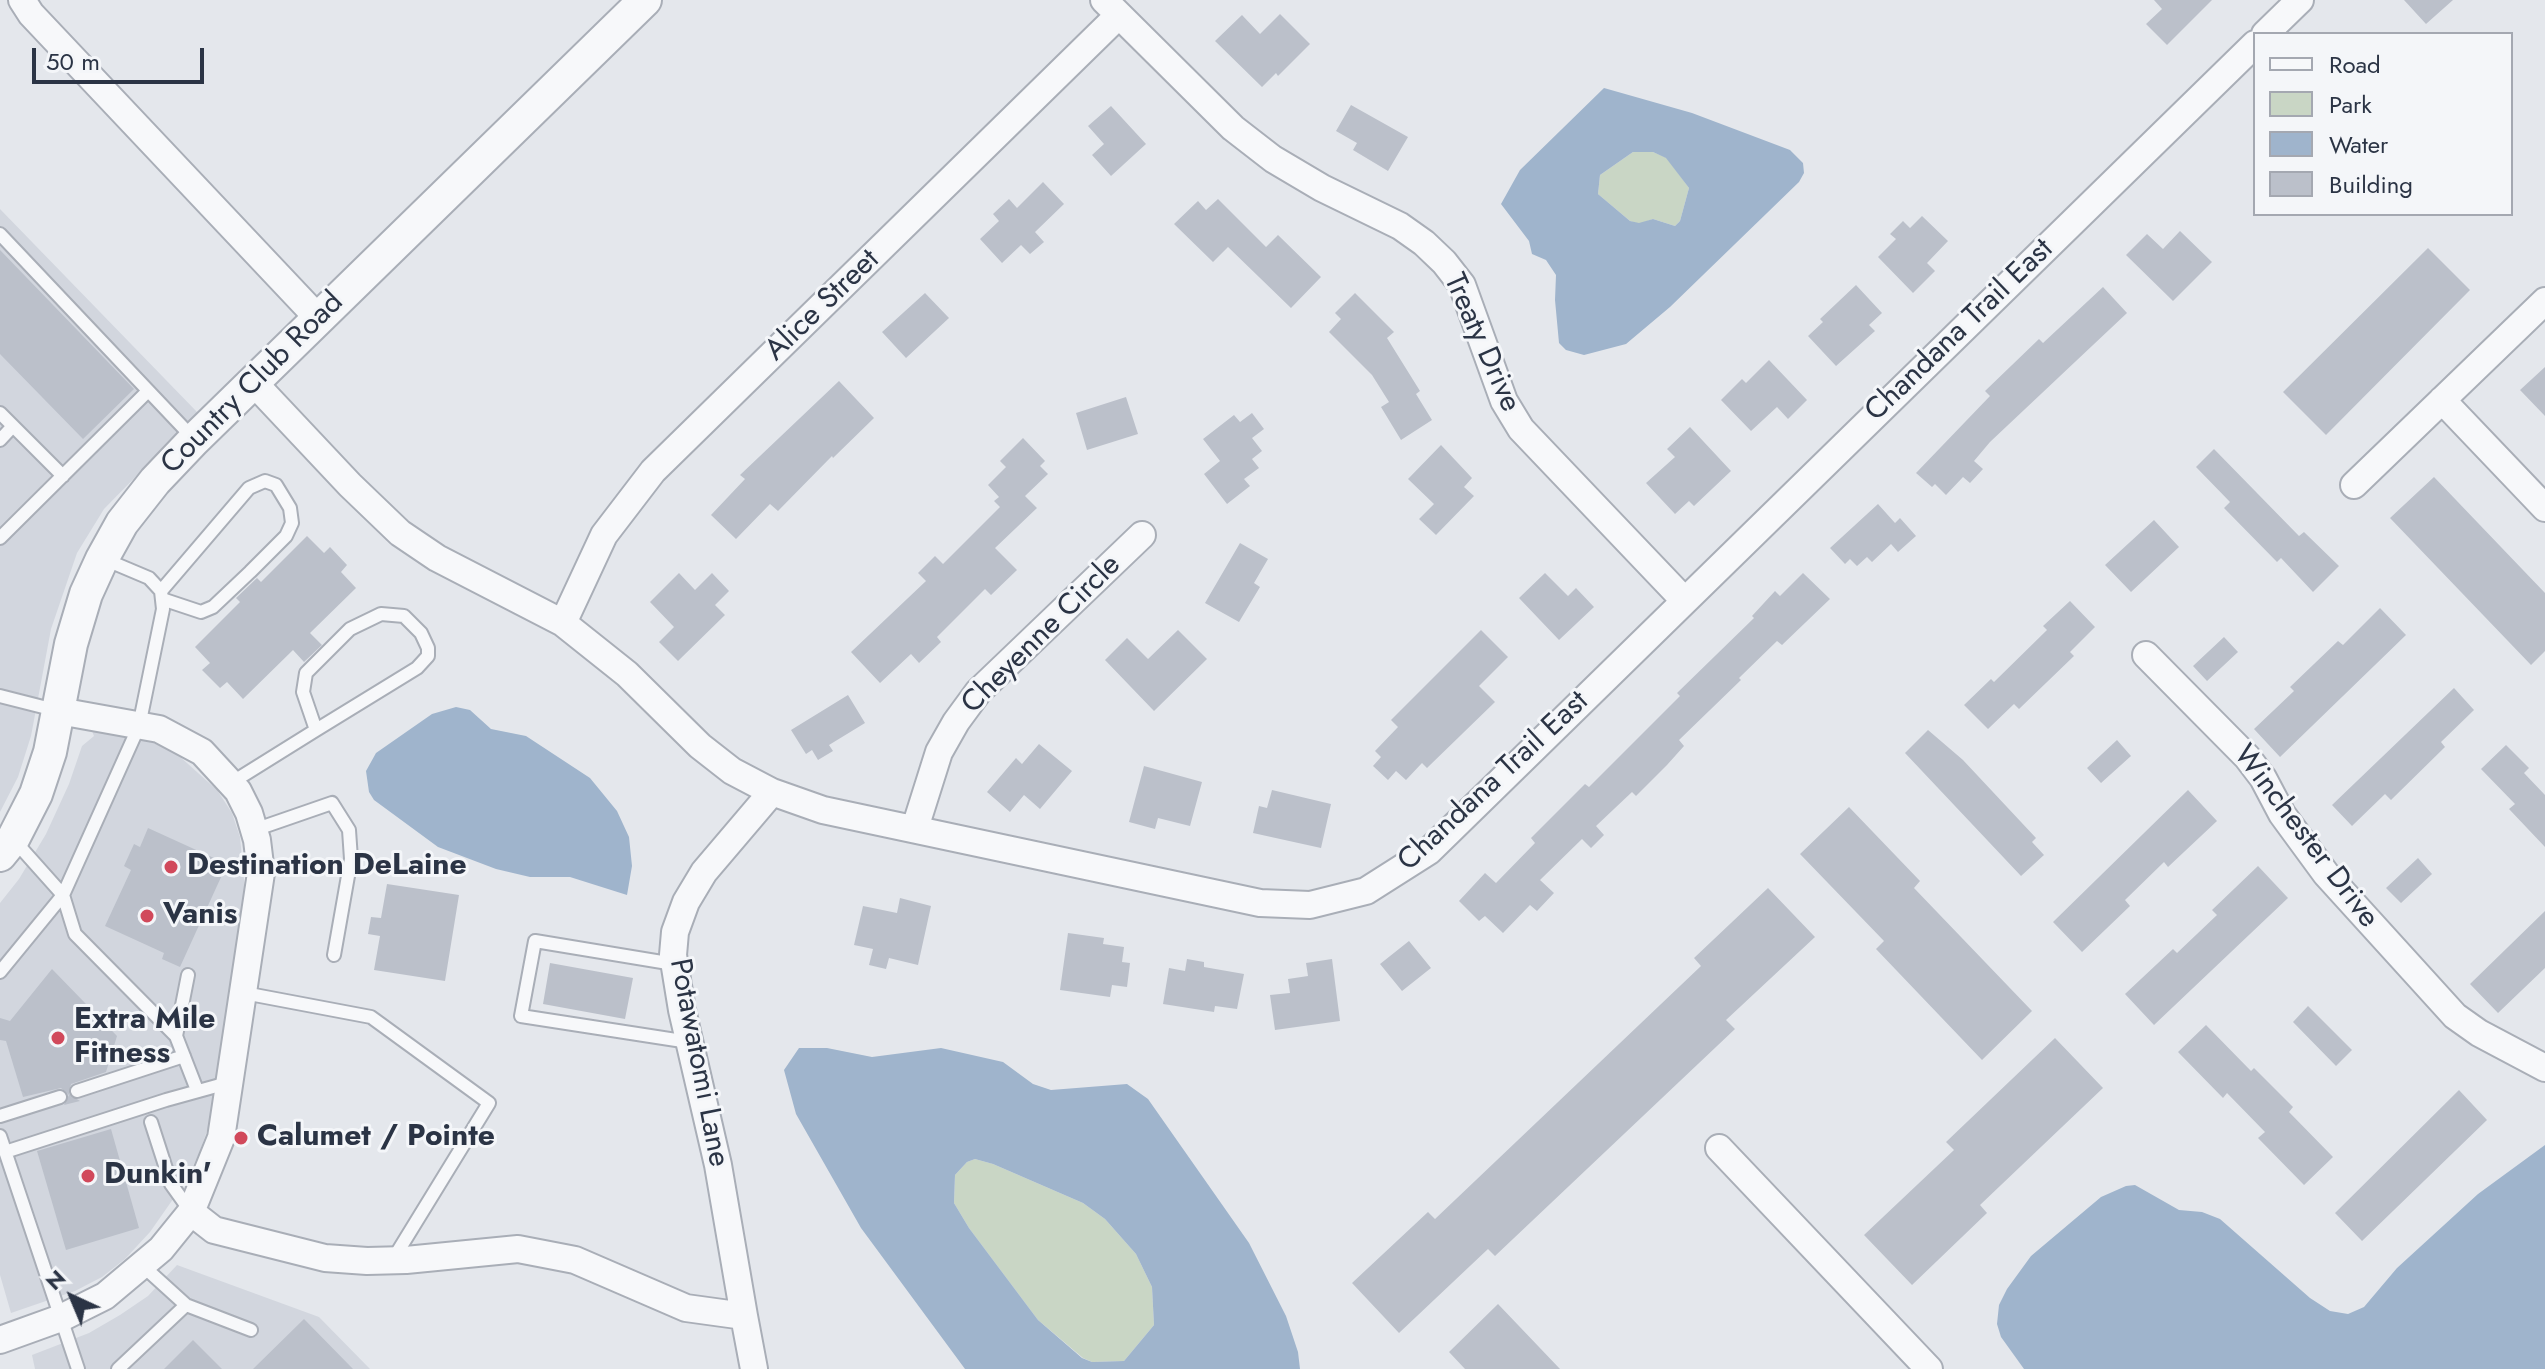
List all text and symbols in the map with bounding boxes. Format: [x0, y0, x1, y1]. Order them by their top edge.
scale bar [36, 32, 208, 82]
legend [2253, 32, 2513, 216]
text: 50 m [46, 44, 100, 79]
text: Road [2329, 47, 2381, 82]
text: Park [2329, 87, 2372, 122]
text: Water [2329, 127, 2388, 162]
text: Building [2329, 167, 2413, 202]
street label: Chandana Trail East [1859, 232, 2061, 430]
street label: Alice Street [758, 243, 888, 369]
street label: Treaty Drive [1435, 268, 1527, 418]
street label: Country Club Road [154, 285, 352, 483]
street label: Cheyenne Circle [955, 548, 1129, 722]
street label: Chandana Trail East [1391, 684, 1597, 880]
street label: Winchester Drive [2225, 739, 2385, 935]
place label: Destination DeLaine [187, 849, 467, 885]
marker: Destination DeLaine [162, 858, 180, 876]
place label: Vanis [163, 898, 237, 934]
marker: Vanis [138, 907, 156, 925]
street label: Potawatomi Lane [660, 956, 736, 1170]
place label: Extra Mile Fitness [74, 1003, 215, 1074]
marker: Extra Mile Fitness [49, 1029, 67, 1047]
place label: Calumet / Pointe [257, 1120, 495, 1156]
marker: Calumet / Pointe [232, 1129, 250, 1147]
place label: Dunkin' [104, 1158, 212, 1194]
marker: Dunkin' [79, 1167, 97, 1185]
north arrow [32, 1257, 112, 1337]
text: N [38, 1262, 73, 1297]

